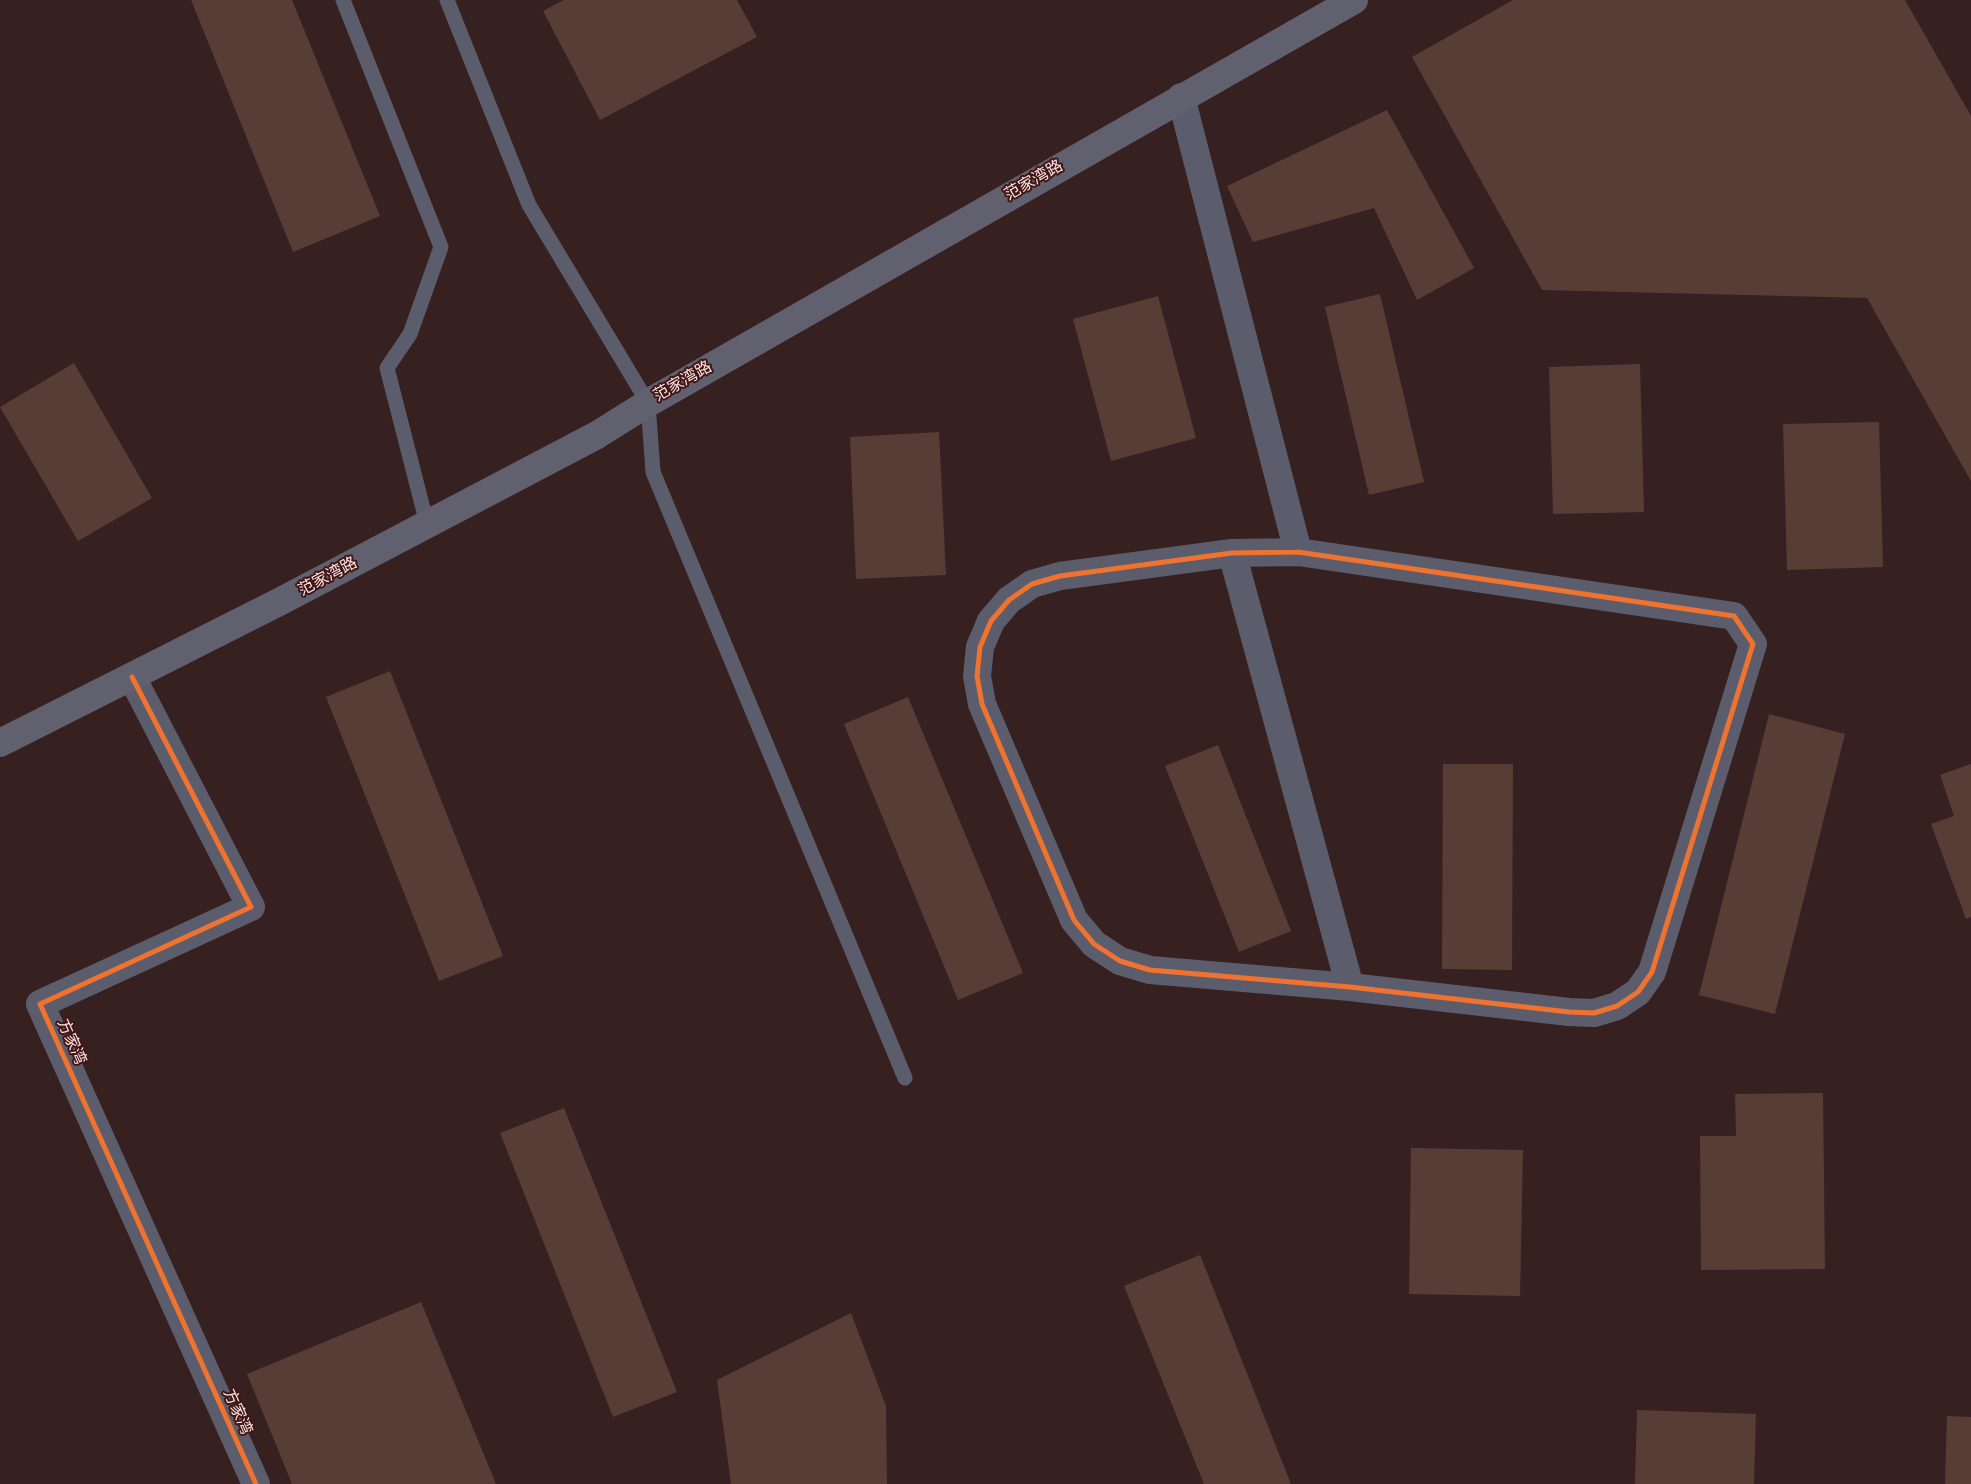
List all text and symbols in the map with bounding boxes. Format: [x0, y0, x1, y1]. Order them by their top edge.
street label: 范家湾路 [1001, 157, 1067, 205]
street label: 范家湾路 [650, 358, 716, 406]
street label: 范家湾路 [295, 554, 361, 600]
street label: 方家湾 [52, 1016, 90, 1068]
street label: 方家湾 [218, 1386, 256, 1438]

